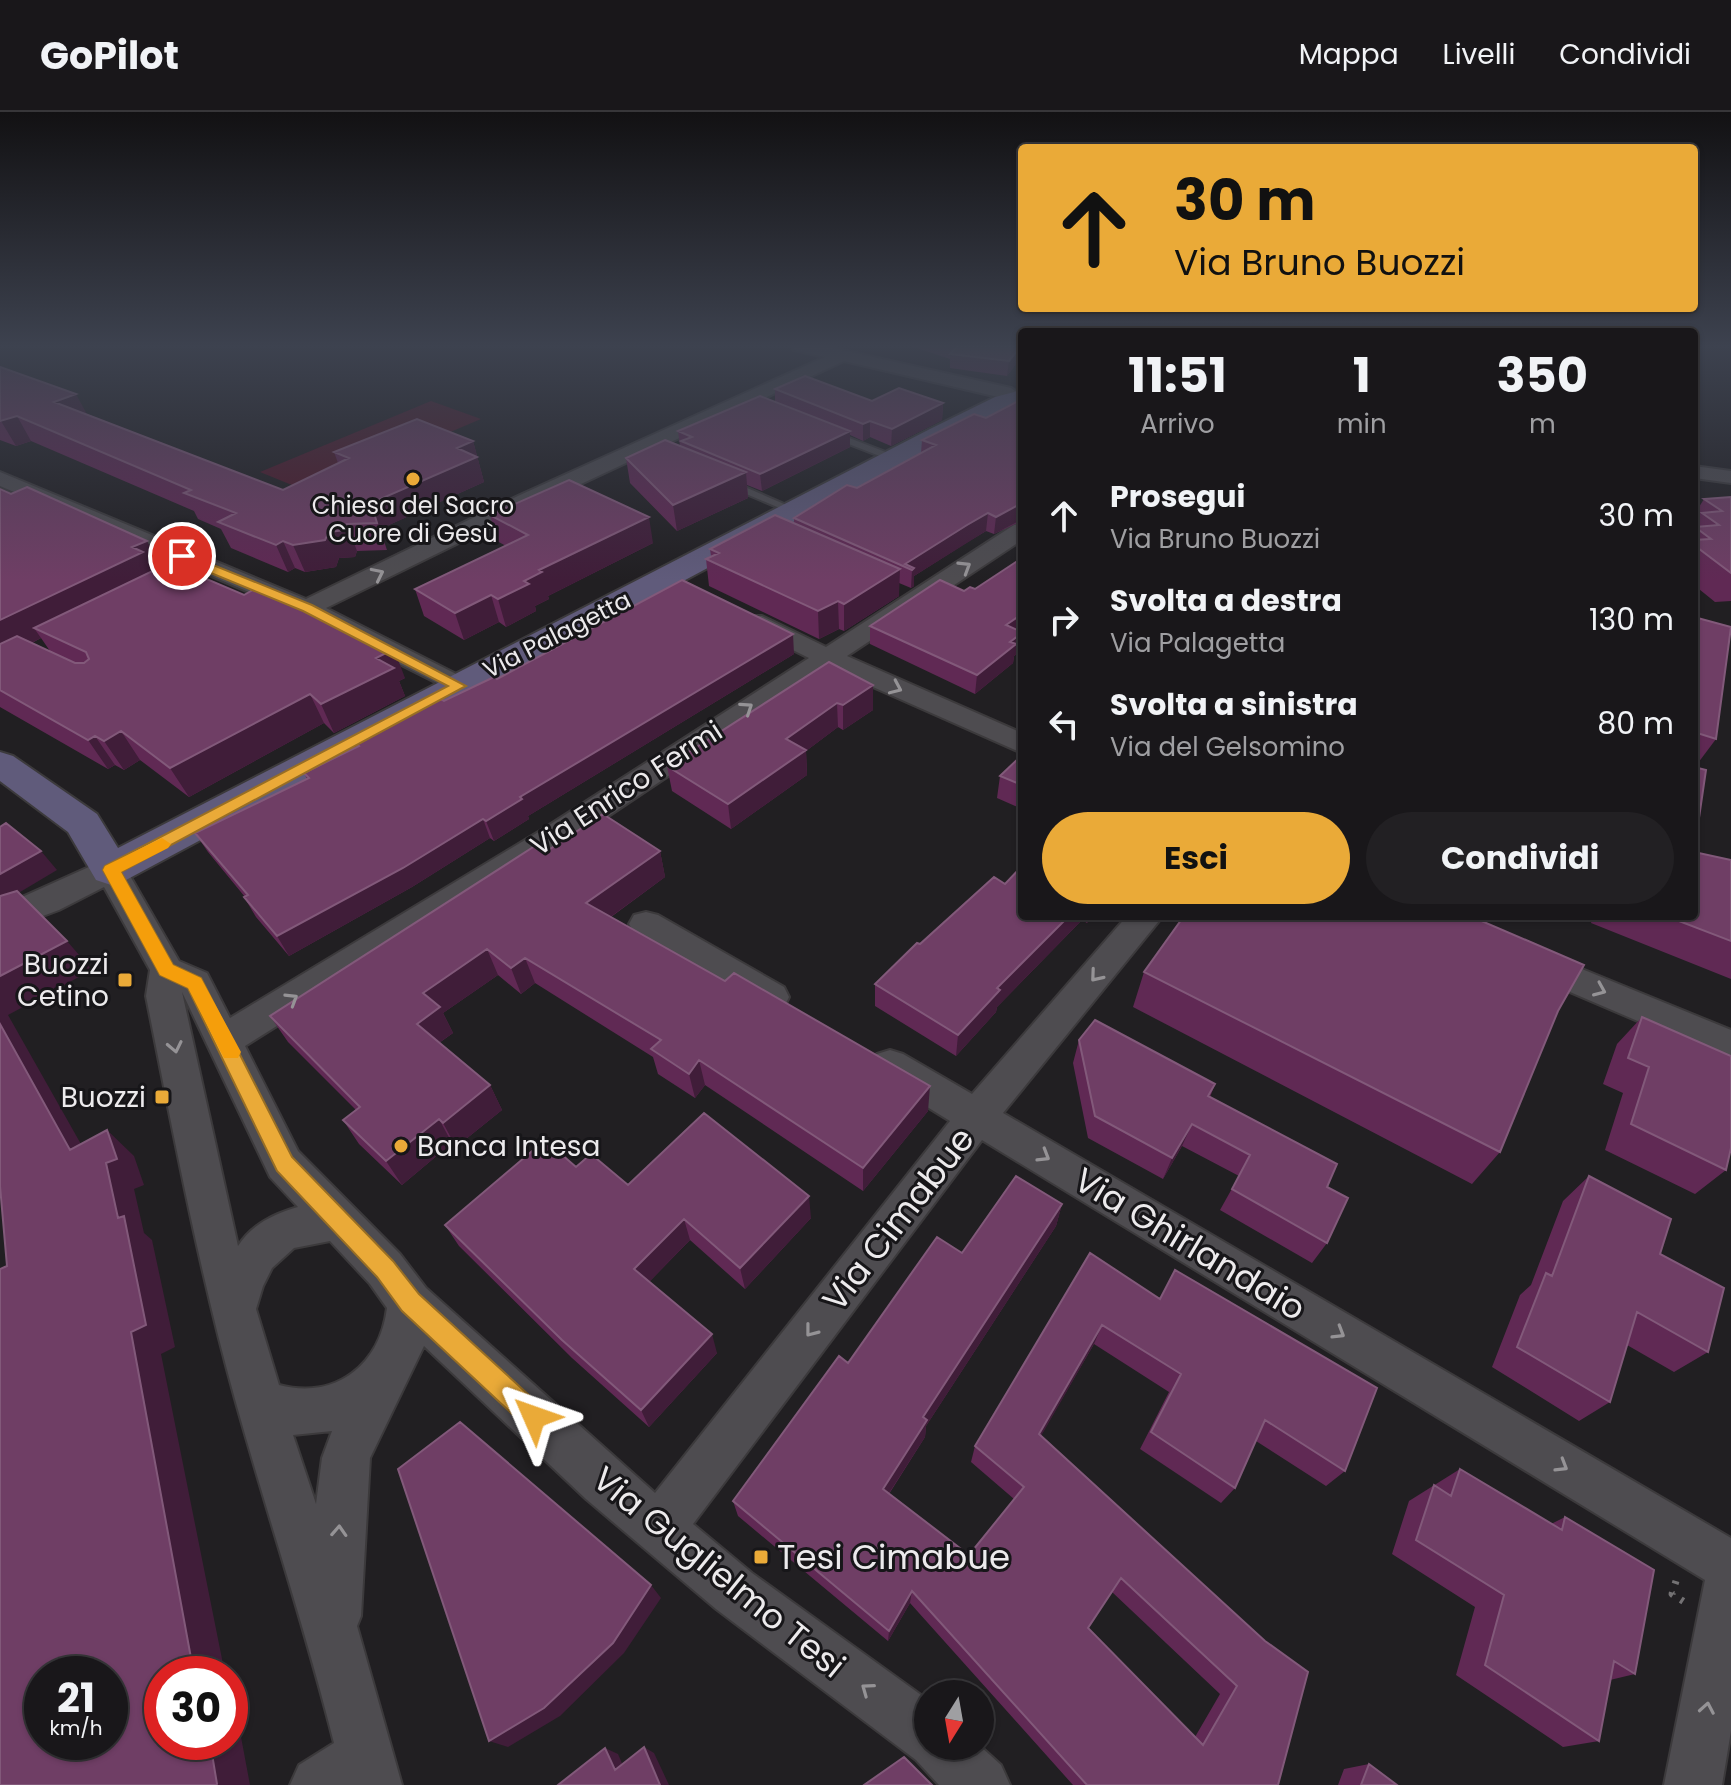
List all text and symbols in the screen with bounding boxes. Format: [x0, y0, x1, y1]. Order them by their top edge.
text: GoPilot [40, 29, 179, 82]
text: Mappa [1299, 35, 1399, 74]
text: Livelli [1443, 35, 1515, 74]
text: Condividi [1559, 35, 1691, 74]
text: 30 m [1174, 161, 1316, 240]
icon: ahead [1042, 176, 1146, 280]
text: Via Bruno Buozzi [1174, 237, 1465, 288]
text: 11:51 [1128, 342, 1227, 409]
text: 1 [1353, 342, 1371, 409]
text: 350 [1497, 342, 1588, 409]
text: Arrivo [1140, 406, 1215, 442]
text: min [1337, 406, 1387, 442]
text: m [1529, 406, 1556, 442]
marker: Chiesa del Sacro Cuore di Gesù [404, 470, 422, 488]
text: Prosegui [1110, 475, 1245, 518]
place label: Chiesa del Sacro Cuore di Gesù [312, 489, 514, 550]
icon: ahead [1042, 494, 1086, 538]
text: 30 m [1599, 494, 1674, 537]
text: Via Bruno Buozzi [1110, 521, 1320, 557]
pin [148, 522, 216, 590]
icon: arrive [160, 534, 204, 578]
one-way arrow [956, 561, 971, 576]
one-way arrow [369, 568, 384, 584]
text: Svolta a destra [1110, 579, 1342, 622]
street label: Via Palagetta [477, 583, 636, 686]
icon: right [1042, 598, 1086, 642]
text: 130 m [1589, 598, 1674, 641]
text: Via Palagetta [1110, 625, 1285, 661]
one-way arrow [888, 679, 902, 695]
text: Svolta a sinistra [1110, 683, 1358, 726]
icon: left [1042, 702, 1086, 746]
text: 80 m [1597, 702, 1674, 745]
one-way arrow [738, 703, 752, 718]
street label: Via Enrico Fermi [523, 712, 730, 865]
text: Via del Gelsomino [1110, 729, 1345, 765]
button: Esci [1042, 812, 1350, 904]
button: Condividi [1366, 812, 1674, 904]
place label: Buozzi Cetino [17, 945, 109, 1016]
one-way arrow [1091, 966, 1106, 981]
marker: Buozzi Cetino [116, 971, 134, 989]
one-way arrow [1592, 981, 1606, 997]
one-way arrow [283, 993, 298, 1008]
one-way arrow [166, 1040, 183, 1053]
place label: Buozzi [61, 1078, 146, 1117]
marker: Buozzi [153, 1088, 171, 1106]
street label: Via Cimabue [811, 1117, 985, 1321]
place label: Banca Intesa [417, 1127, 600, 1166]
marker: Banca Intesa [392, 1137, 410, 1155]
one-way arrow [1035, 1146, 1050, 1162]
street label: Via Ghirlandaio [1065, 1156, 1315, 1332]
one-way arrow [806, 1322, 820, 1337]
one-way arrow [1330, 1323, 1345, 1339]
position arrow [492, 1375, 576, 1459]
street label: Via Guglielmo Tesi [583, 1455, 855, 1689]
one-way arrow [1553, 1456, 1568, 1471]
one-way arrow [331, 1524, 348, 1537]
place label: Tesi Cimabue [777, 1533, 1010, 1581]
marker: Tesi Cimabue [752, 1548, 770, 1566]
speed limit sign: 30 [144, 1656, 248, 1760]
text: 21 [57, 1670, 95, 1726]
north arrow [914, 1680, 994, 1760]
map controls [914, 1680, 994, 1760]
one-way arrow [861, 1684, 876, 1699]
one-way arrow [1697, 1701, 1714, 1715]
text: km/h [49, 1714, 103, 1742]

